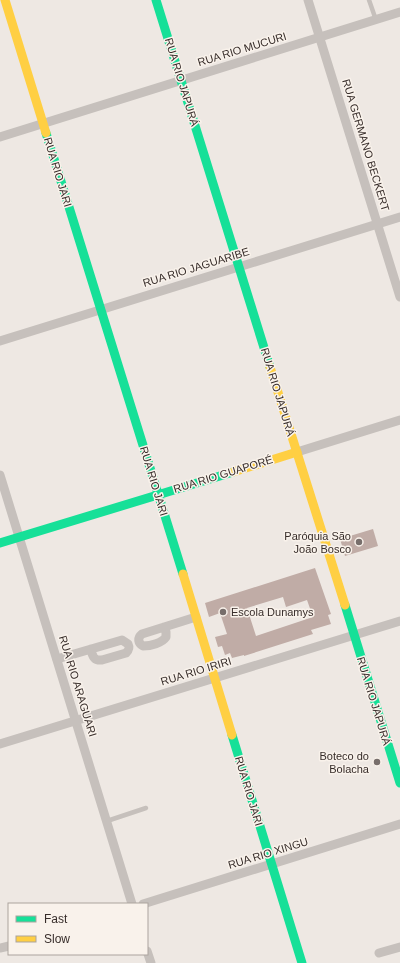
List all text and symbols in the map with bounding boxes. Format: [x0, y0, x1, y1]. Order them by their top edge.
street label: RUA RIO MUCURI [196, 30, 288, 68]
street label: RUA RIO JAPURÁ [163, 36, 201, 128]
street label: RUA GERMANO BECKERT [340, 78, 392, 213]
street label: RUA RIO JARI [42, 136, 74, 208]
street label: RUA RIO JAGUARIBE [141, 245, 251, 289]
street label: RUA RIO JAPURÁ [259, 346, 297, 438]
street label: RUA RIO JARI [138, 445, 170, 517]
street label: RUA RIO GUAPORÉ [172, 453, 274, 495]
place label: Paróquia São João Bosco [284, 530, 351, 555]
marker: Paróquia São João Bosco [354, 537, 364, 547]
place label: Escola Dunamys [231, 606, 314, 618]
marker: Escola Dunamys [218, 607, 228, 617]
street label: RUA RIO ARAGUARI [57, 634, 99, 738]
street label: RUA RIO IRIRI [159, 655, 233, 687]
street label: RUA RIO JAPURÁ [355, 655, 393, 747]
place label: Boteco do Bolacha [319, 750, 370, 775]
street label: RUA RIO JARI [233, 755, 265, 827]
marker: Boteco do Bolacha [372, 757, 382, 767]
street label: RUA RIO XINGU [226, 835, 310, 871]
legend [8, 903, 148, 955]
text: Fast [44, 912, 68, 926]
text: Slow [44, 932, 70, 946]

